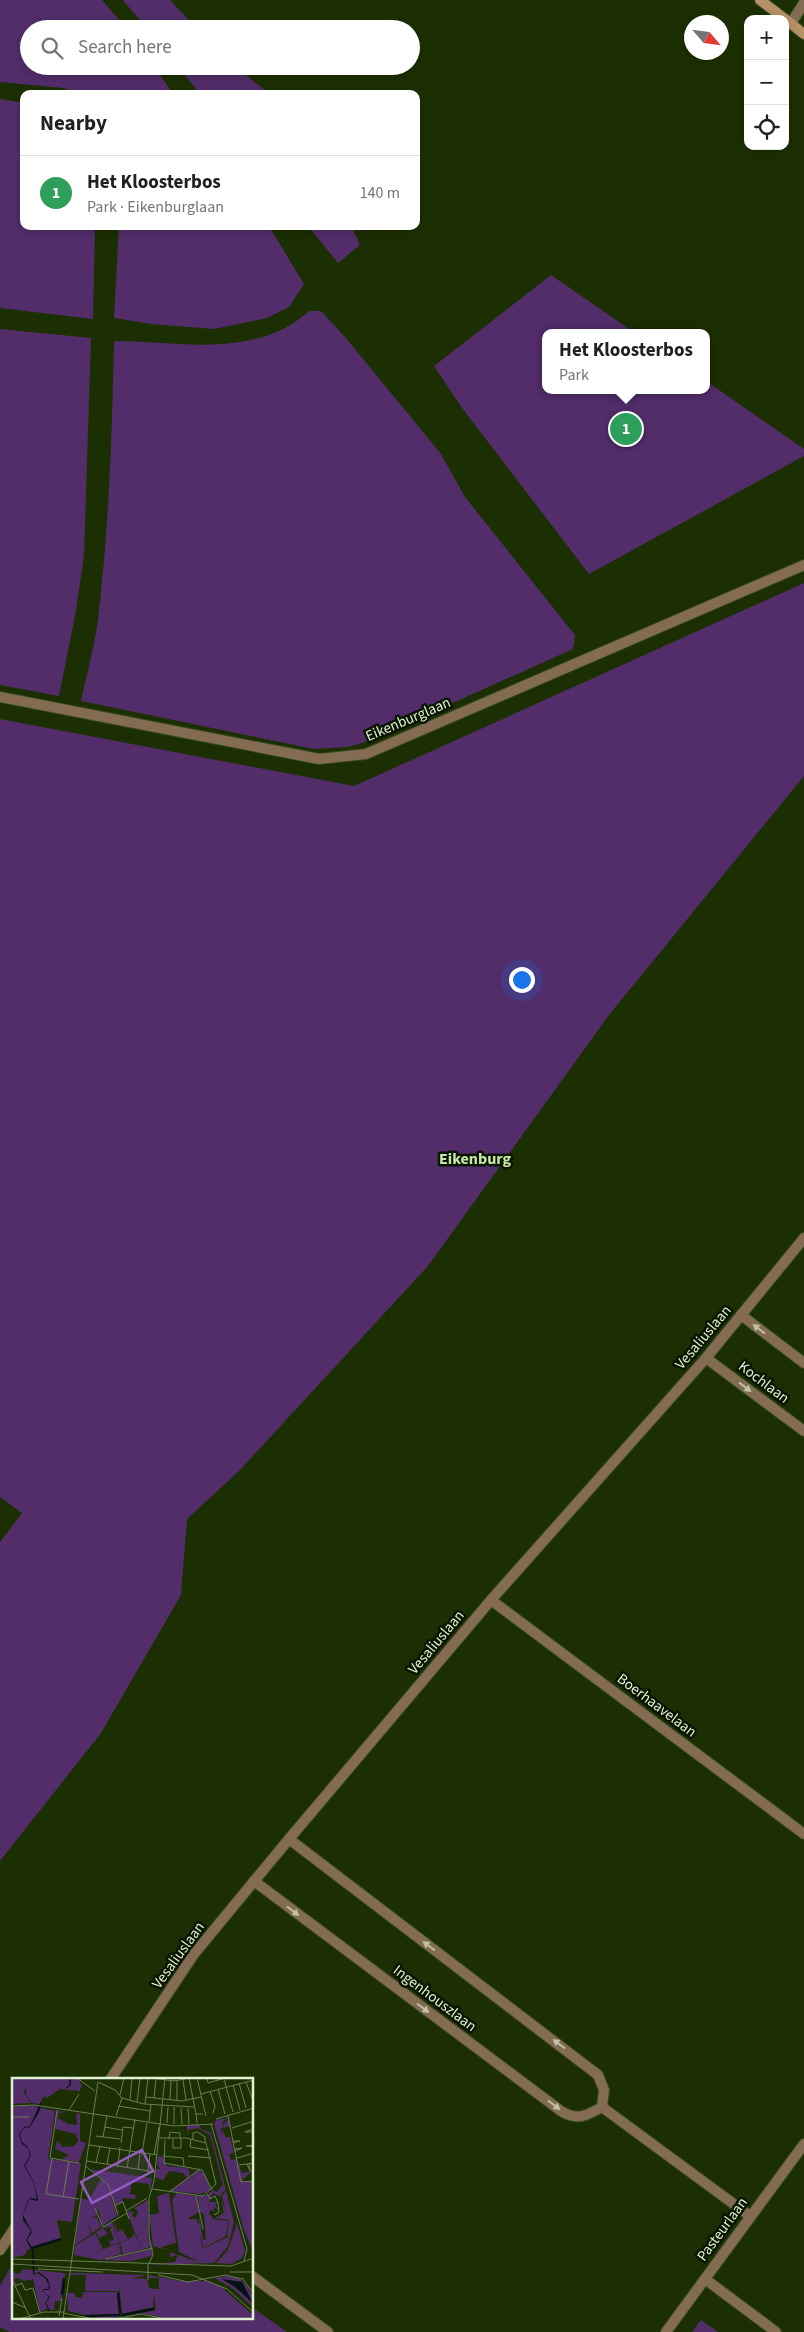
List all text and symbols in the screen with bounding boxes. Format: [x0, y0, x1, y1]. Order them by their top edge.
north arrow [684, 15, 729, 60]
map controls [744, 15, 789, 150]
button: + [744, 15, 789, 60]
search box [20, 20, 420, 75]
icon: search [38, 34, 66, 62]
text: Search here [78, 34, 172, 61]
button: − [744, 60, 789, 105]
button: locate [744, 105, 789, 150]
text: Nearby [40, 108, 107, 138]
text: Het Kloosterbos [87, 169, 221, 196]
text: 1 [52, 182, 60, 204]
text: 140 m [360, 182, 400, 204]
text: Park · Eikenburglaan [87, 196, 224, 218]
popup [542, 329, 710, 394]
text: Het Kloosterbos [559, 337, 693, 364]
text: Park [559, 364, 589, 386]
pin: 1 [610, 410, 642, 448]
street label: Eikenburglaan [362, 692, 454, 747]
your location [509, 967, 535, 993]
district label: Eikenburg [439, 1148, 511, 1170]
street label: Vesaliuslaan [670, 1301, 736, 1374]
one-way arrow [753, 1323, 766, 1334]
street label: Kochlaan [734, 1356, 794, 1408]
one-way arrow [738, 1382, 752, 1392]
street label: Vesaliuslaan [403, 1606, 469, 1679]
street label: Boerhaavelaan [613, 1669, 701, 1742]
one-way arrow [286, 1905, 299, 1916]
street label: Vesaliuslaan [147, 1918, 210, 1993]
one-way arrow [422, 1941, 436, 1951]
street label: Ingenhouszlaan [389, 1960, 481, 2037]
one-way arrow [416, 2003, 430, 2013]
one-way arrow [552, 2039, 566, 2049]
inset map [12, 2078, 254, 2320]
one-way arrow [547, 2100, 560, 2111]
street label: Pasteurlaan [692, 2193, 753, 2265]

